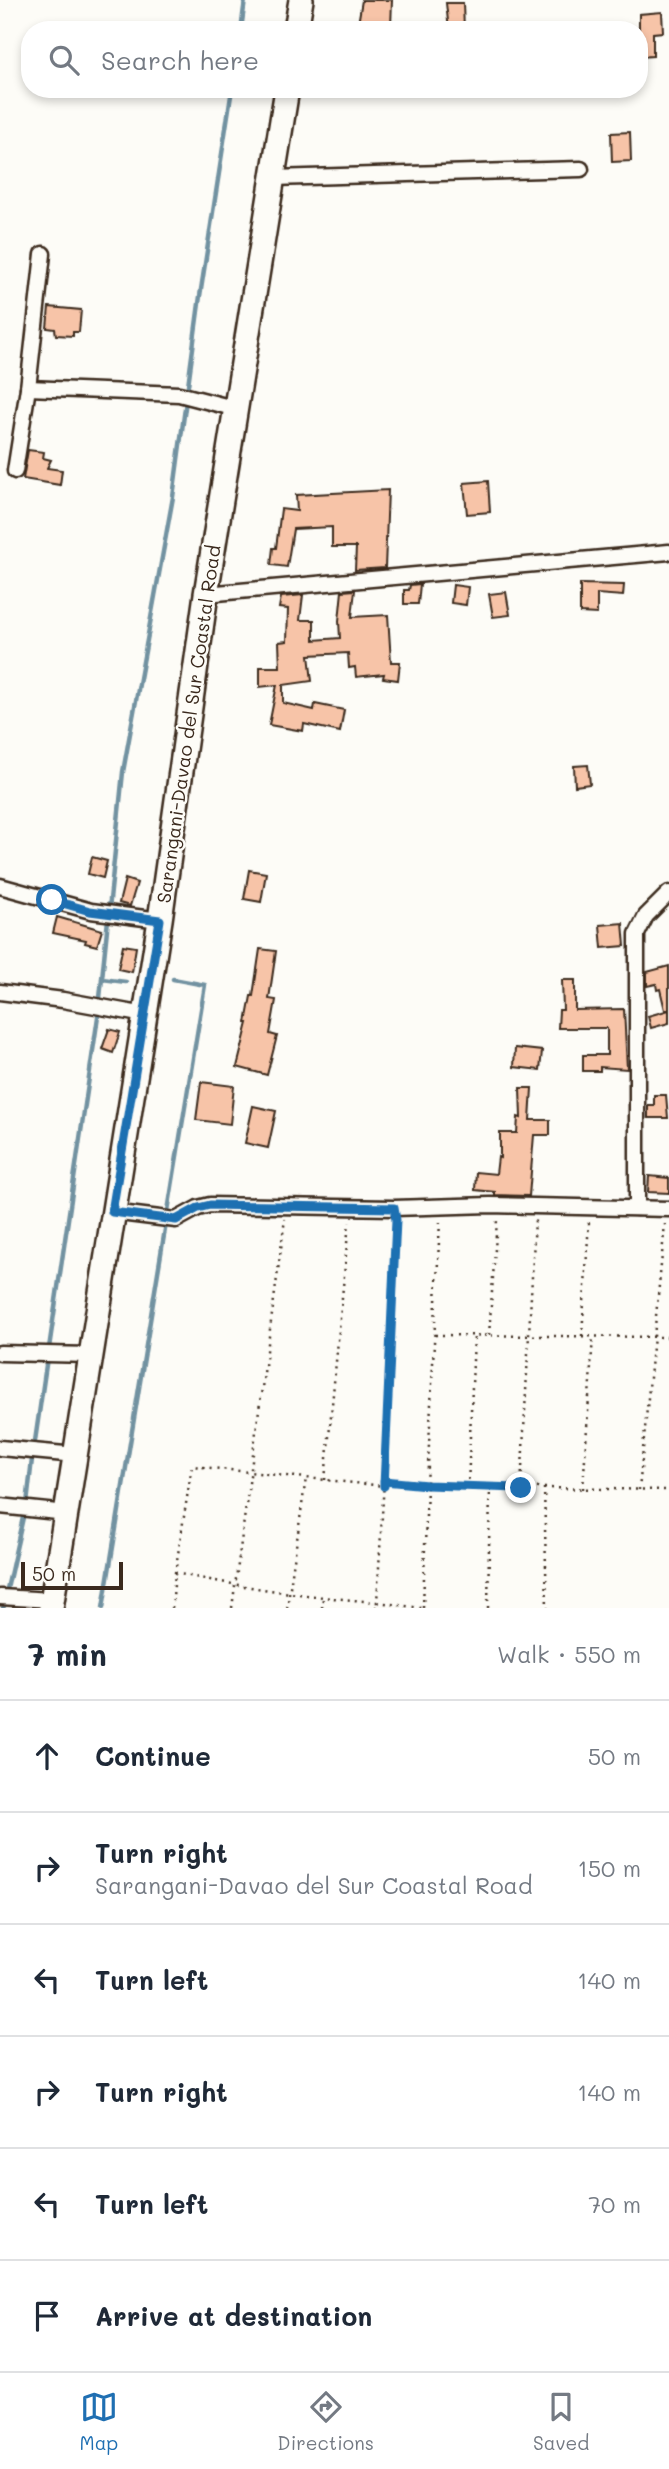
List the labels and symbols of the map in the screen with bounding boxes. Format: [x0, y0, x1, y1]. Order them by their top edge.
street label: Sarangani-Davao del Sur Coastal Road [150, 543, 226, 905]
route start [36, 884, 67, 915]
route end [505, 1472, 536, 1503]
scale bar [21, 1559, 122, 1591]

